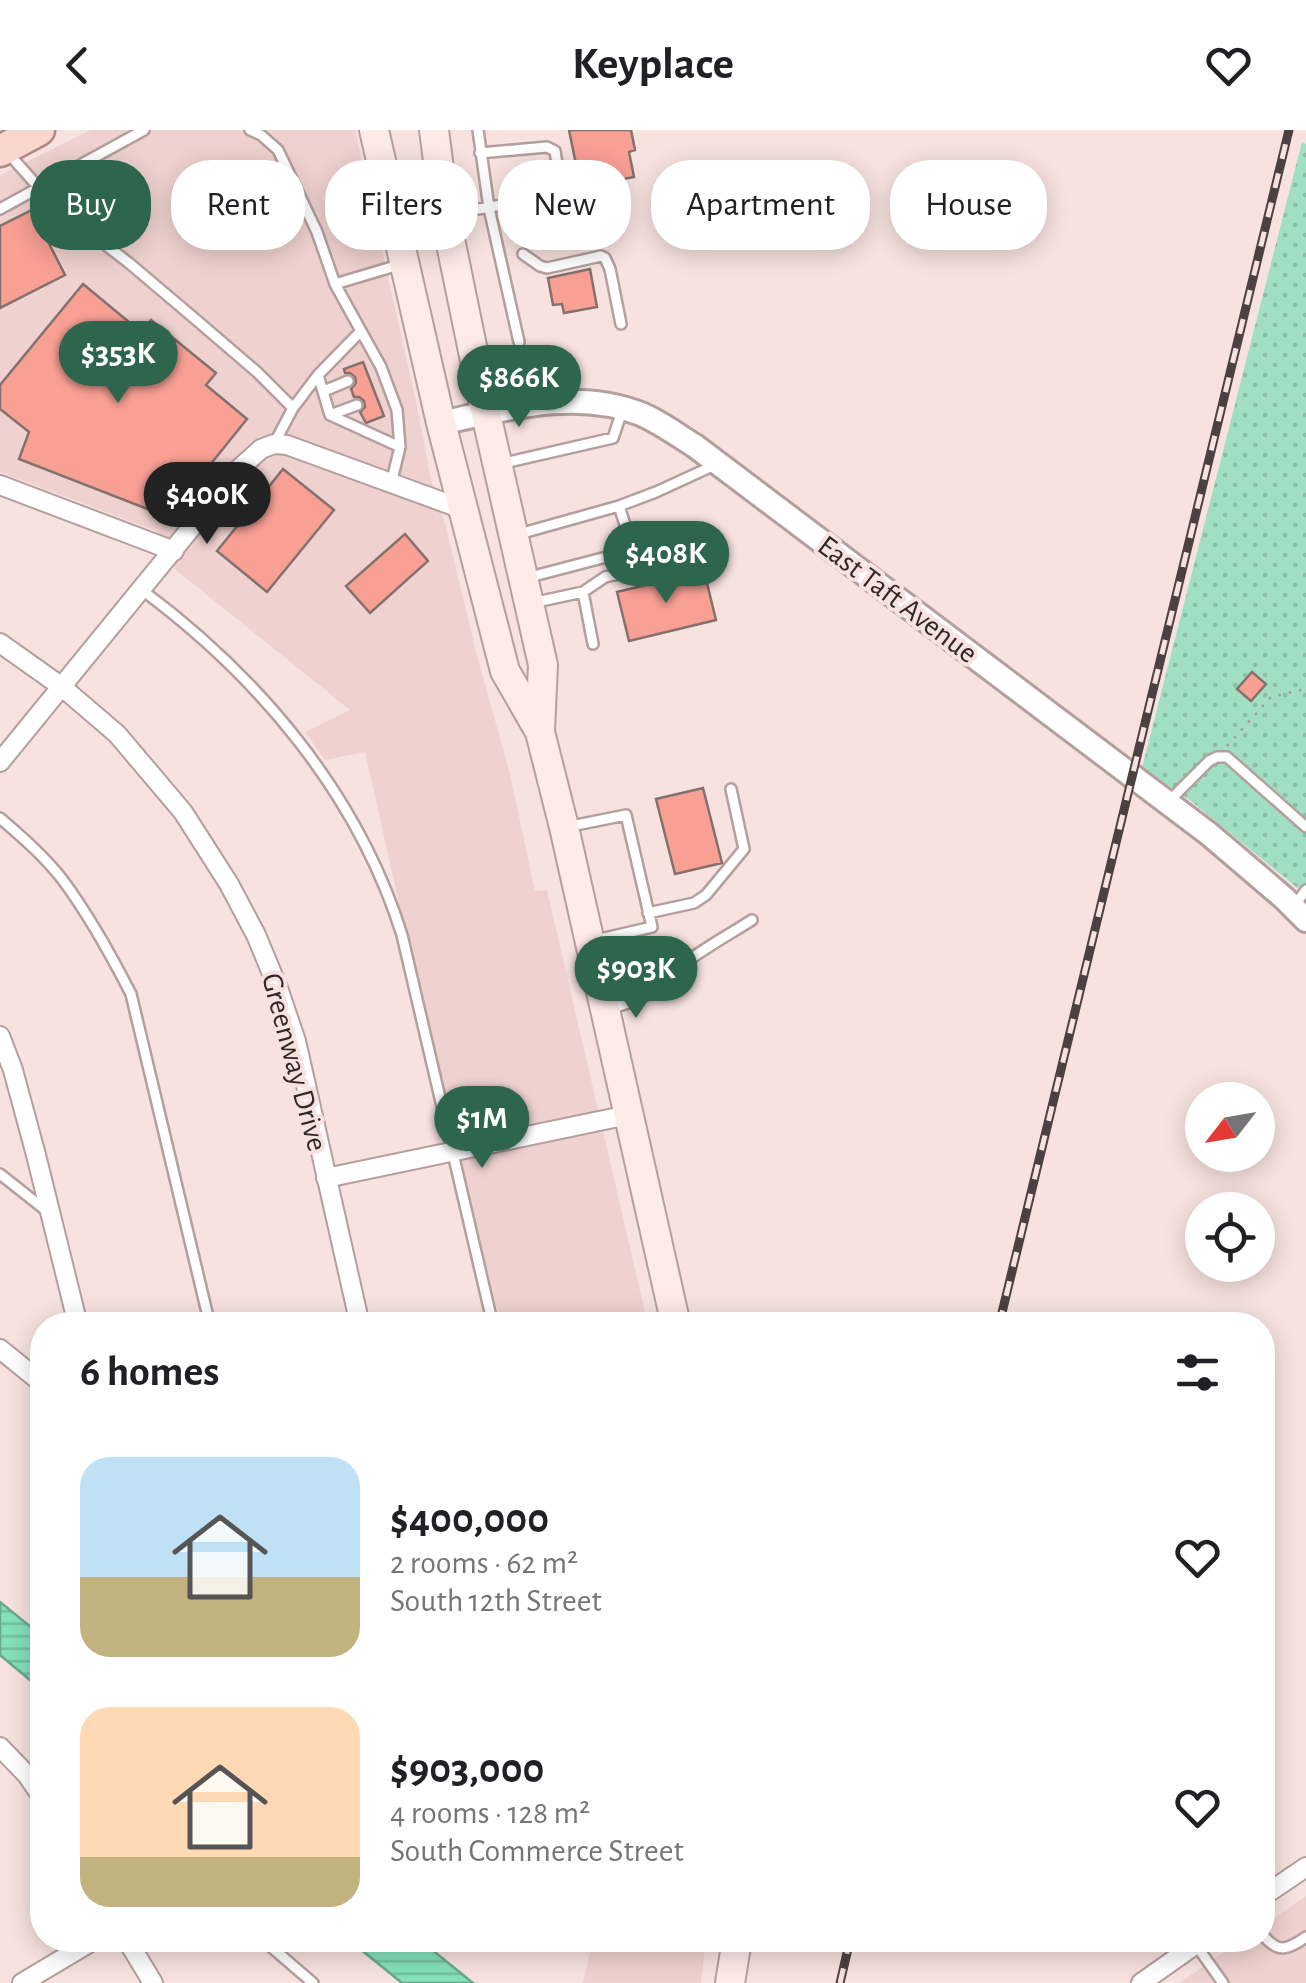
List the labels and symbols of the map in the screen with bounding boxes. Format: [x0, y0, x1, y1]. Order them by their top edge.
pin: $353K [48, 321, 188, 406]
pin: $866K [449, 345, 589, 430]
pin: $400K [137, 462, 277, 547]
pin: $408K [596, 521, 736, 606]
street label: East Taft Avenue [812, 530, 983, 669]
pin: $903K [566, 936, 706, 1021]
street label: Greenway Drive [256, 970, 332, 1155]
north arrow [1185, 1082, 1275, 1172]
pin: $1M [434, 1086, 530, 1171]

